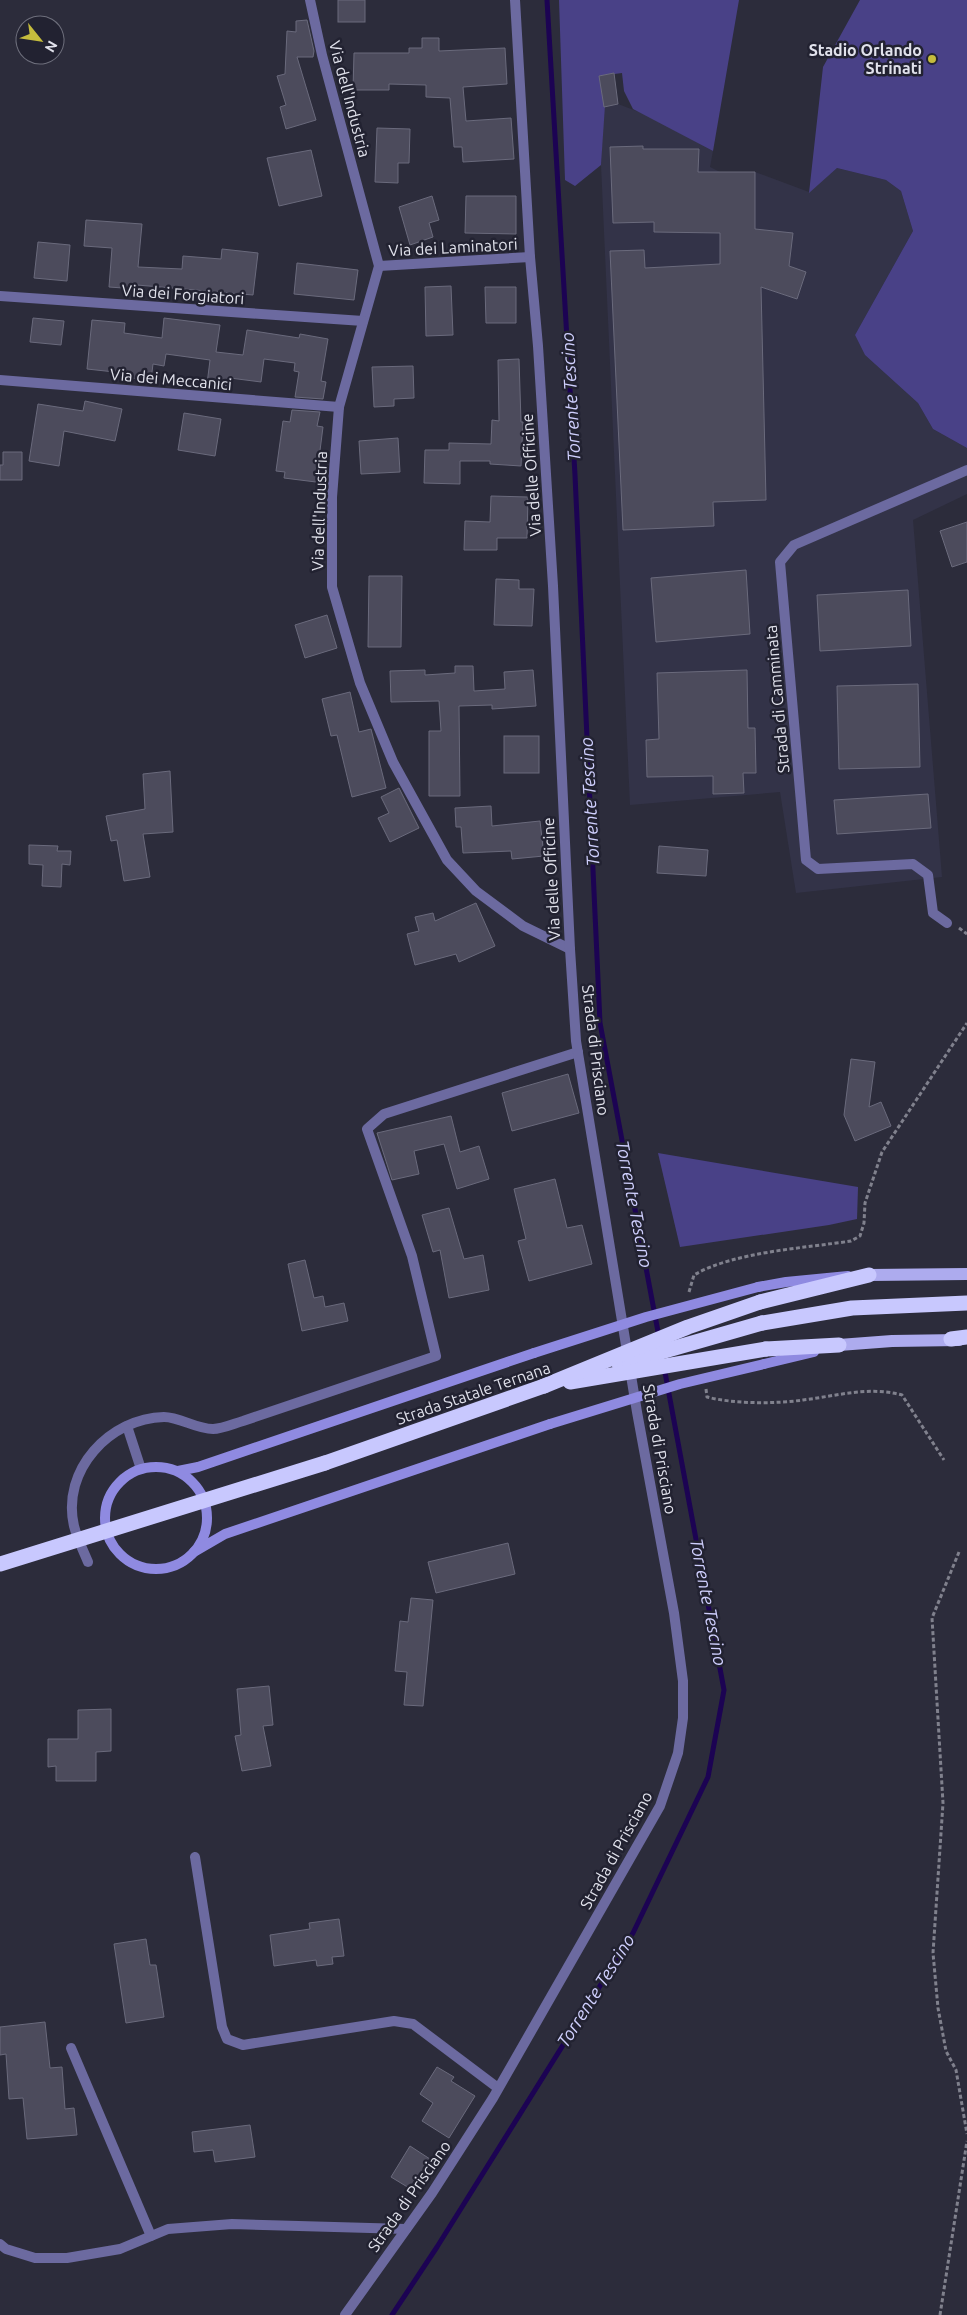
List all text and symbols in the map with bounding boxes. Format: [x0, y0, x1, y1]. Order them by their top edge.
north arrow [15, 15, 65, 65]
text: N [42, 38, 61, 55]
street label: Via dell'Industria [326, 39, 374, 159]
place label: Stadio Orlando Strinati [809, 41, 922, 77]
marker: Stadio Orlando Strinati [926, 53, 938, 65]
street label: Via dei Laminatori [388, 235, 518, 259]
street label: Via dei Forgiatori [121, 281, 245, 307]
water label: Torrente Tescino [557, 332, 583, 462]
street label: Via dei Meccanici [109, 365, 233, 393]
street label: Via delle Officine [518, 413, 544, 537]
street label: Via dell'Industria [308, 451, 330, 571]
street label: Strada di Camminata [762, 624, 792, 774]
water label: Torrente Tescino [576, 737, 602, 867]
street label: Via delle Officine [539, 817, 563, 941]
street label: Strada di Prisciano [579, 984, 613, 1116]
water label: Torrente Tescino [613, 1138, 657, 1269]
street label: Strada Statale Ternana [393, 1358, 553, 1428]
street label: Strada di Prisciano [640, 1383, 680, 1515]
water label: Torrente Tescino [687, 1536, 731, 1667]
street label: Strada di Prisciano [576, 1788, 656, 1912]
water label: Torrente Tescino [552, 1930, 638, 2051]
street label: Strada di Prisciano [364, 2137, 454, 2255]

